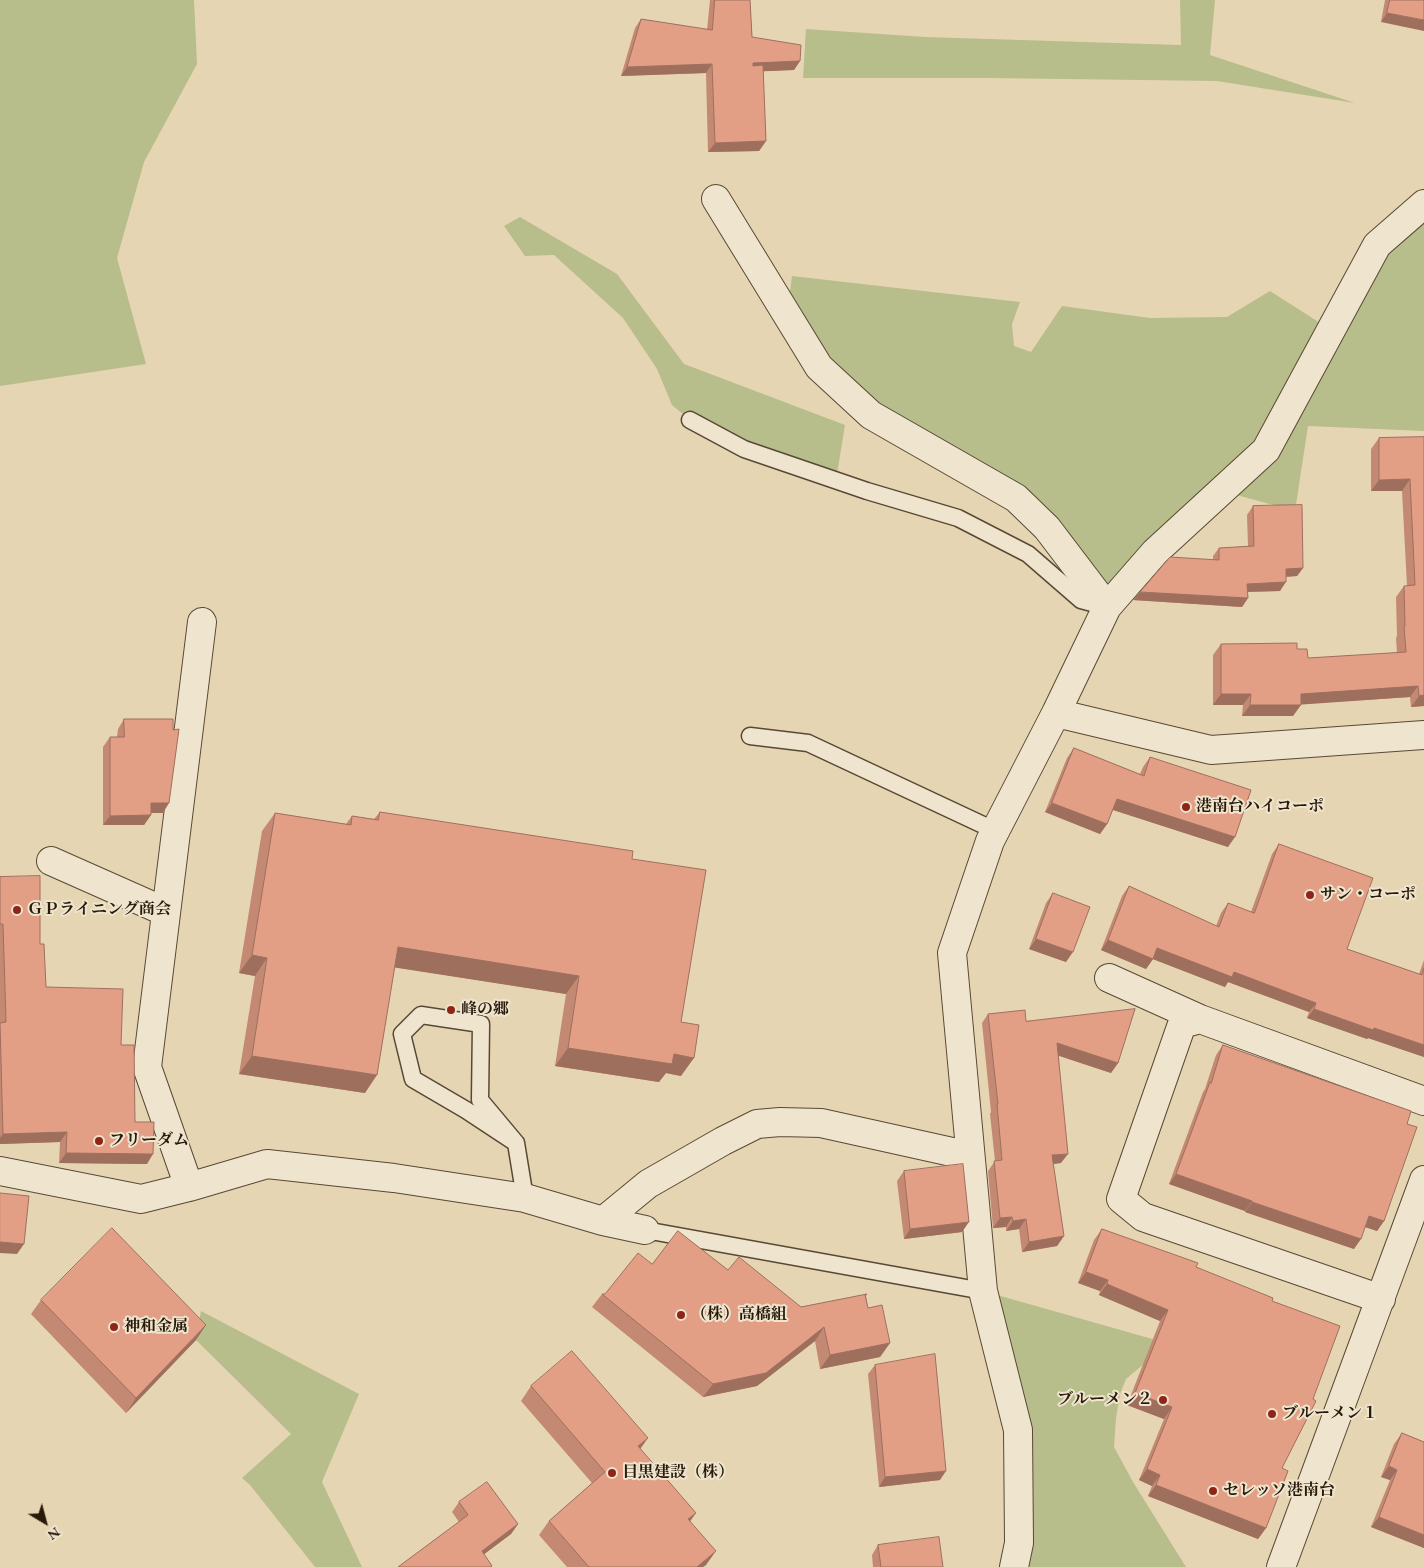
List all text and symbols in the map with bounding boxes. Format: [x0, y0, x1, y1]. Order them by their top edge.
place label: 港南台ハイコーポ [1196, 797, 1324, 817]
marker: 港南台ハイコーポ [1180, 801, 1192, 813]
place label: サン・コーポ [1320, 885, 1416, 905]
marker: サン・コーポ [1304, 889, 1316, 901]
place label: ＧＰライニング商会 [27, 900, 171, 920]
marker: ＧＰライニング商会 [11, 904, 23, 916]
place label: 峰の郷 [461, 1000, 509, 1020]
marker: 峰の郷 [445, 1004, 457, 1016]
place label: フリーダム [109, 1131, 189, 1151]
marker: フリーダム [93, 1135, 105, 1147]
place label: （株）高橋組 [691, 1305, 787, 1325]
marker: （株）高橋組 [675, 1309, 687, 1321]
place label: 神和金属 [124, 1317, 188, 1337]
marker: 神和金属 [108, 1321, 120, 1333]
place label: ブルーメン２ [1057, 1390, 1153, 1410]
marker: ブルーメン２ [1157, 1394, 1169, 1406]
place label: ブルーメン１ [1282, 1404, 1378, 1424]
marker: ブルーメン１ [1266, 1408, 1278, 1420]
place label: 目黒建設（株） [622, 1463, 734, 1483]
marker: 目黒建設（株） [606, 1467, 618, 1479]
place label: セレッソ港南台 [1223, 1481, 1335, 1501]
marker: セレッソ港南台 [1207, 1485, 1219, 1497]
north arrow [20, 1497, 70, 1547]
text: N [44, 1523, 64, 1545]

